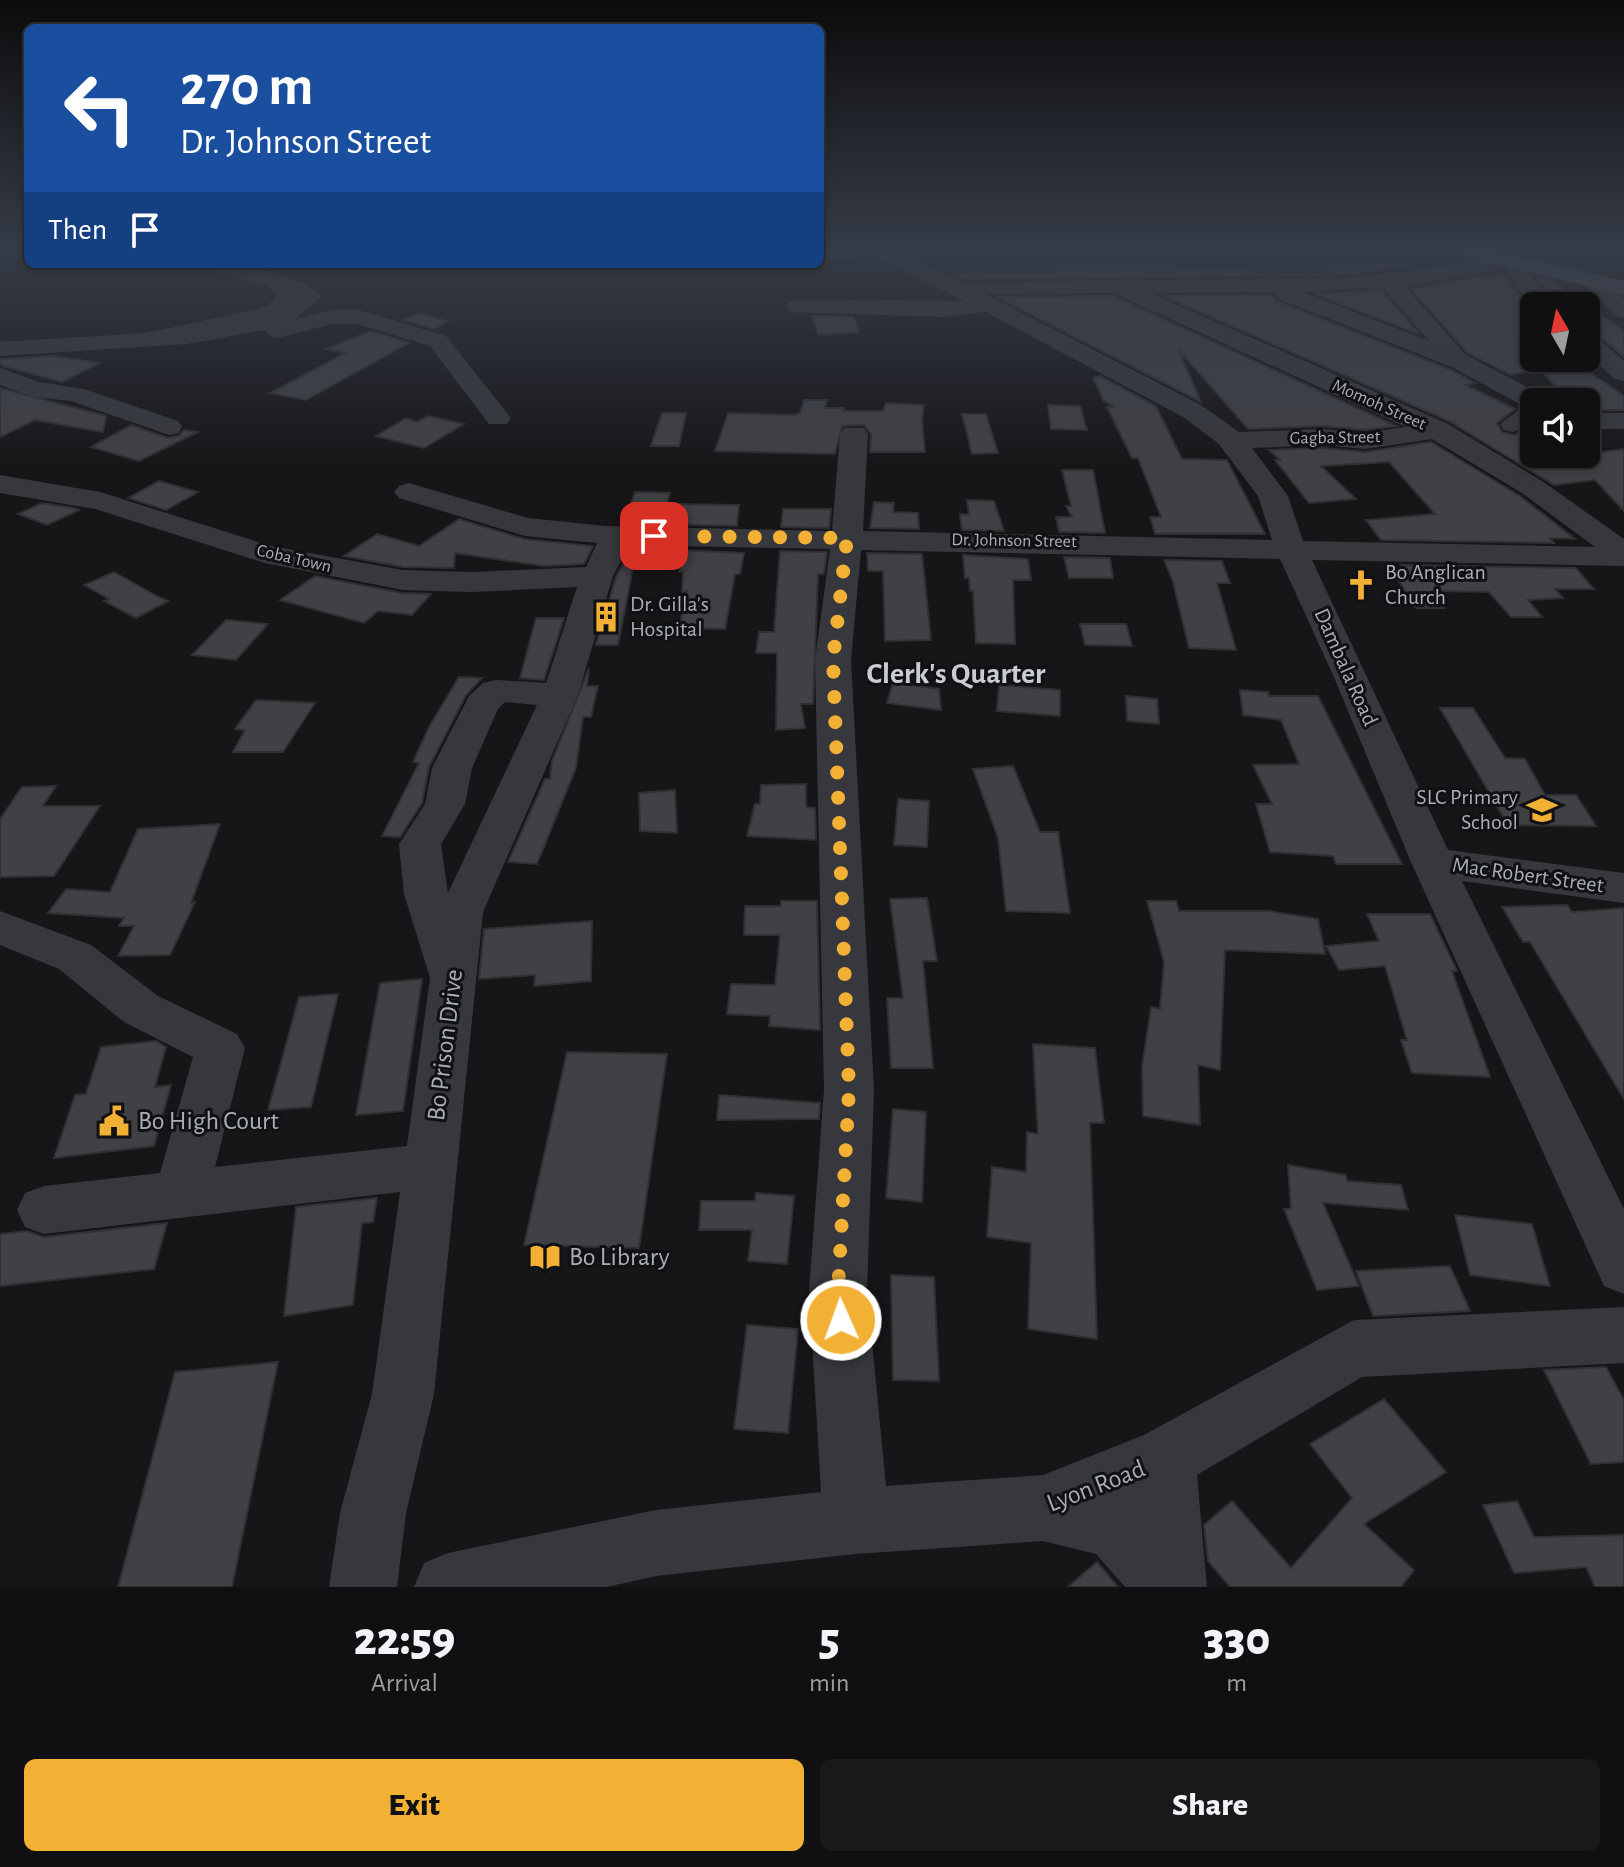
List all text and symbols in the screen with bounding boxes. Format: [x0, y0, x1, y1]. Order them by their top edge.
icon: left [48, 56, 152, 160]
text: 270 m [180, 59, 313, 115]
text: Dr. Johnson Street [180, 124, 431, 160]
icon: arrive [123, 208, 167, 252]
text: Then [48, 215, 107, 245]
north arrow [1520, 292, 1600, 372]
map controls [1520, 292, 1600, 468]
street label: Momoh Street [1329, 376, 1429, 434]
button: sound [1520, 388, 1600, 468]
street label: Gagba Street [1290, 428, 1381, 448]
pin [620, 502, 688, 570]
icon: arrive [632, 514, 676, 558]
street label: Dr. Johnson Street [951, 531, 1077, 551]
street label: Coba Town [255, 542, 333, 576]
place label: Bo Anglican Church [1385, 561, 1486, 608]
church icon: Bo Anglican Church [1344, 568, 1378, 602]
place label: Dr. Gilla's Hospital [630, 593, 709, 640]
building icon: Dr. Gilla's Hospital [589, 600, 623, 634]
street label: Dambala Road [1310, 605, 1382, 729]
district label: Clerk's Quarter [866, 659, 1046, 689]
place label: SLC Primary School [1416, 786, 1519, 833]
school or university icon: SLC Primary School [1525, 793, 1559, 827]
street label: Mac Robert Street [1451, 853, 1605, 897]
street label: Bo Prison Drive [423, 968, 467, 1122]
public building icon: Bo High Court [97, 1104, 131, 1138]
place label: Bo High Court [138, 1108, 279, 1134]
library icon: Bo Library [528, 1240, 562, 1274]
place label: Bo Library [569, 1244, 670, 1270]
position arrow [799, 1278, 883, 1362]
street label: Lyon Road [1043, 1455, 1149, 1517]
text: 22:59 [354, 1616, 455, 1664]
text: 5 [819, 1616, 840, 1664]
text: 330 [1203, 1616, 1270, 1664]
text: Arrival [371, 1670, 438, 1696]
text: min [809, 1670, 849, 1696]
text: m [1226, 1670, 1247, 1696]
button: Exit [24, 1759, 804, 1851]
button: Share [820, 1759, 1600, 1851]

